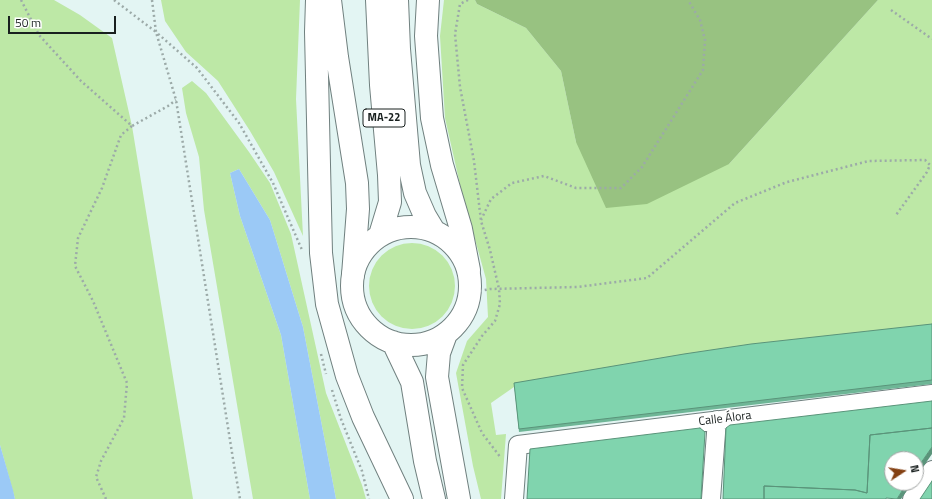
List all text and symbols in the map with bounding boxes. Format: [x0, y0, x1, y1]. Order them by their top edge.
scale bar [10, 8, 118, 34]
text: 50 m [15, 13, 41, 32]
road number: MA-22 [363, 109, 405, 127]
street label: Calle Álora [698, 409, 752, 429]
north arrow [884, 451, 924, 491]
text: N [906, 463, 923, 474]

